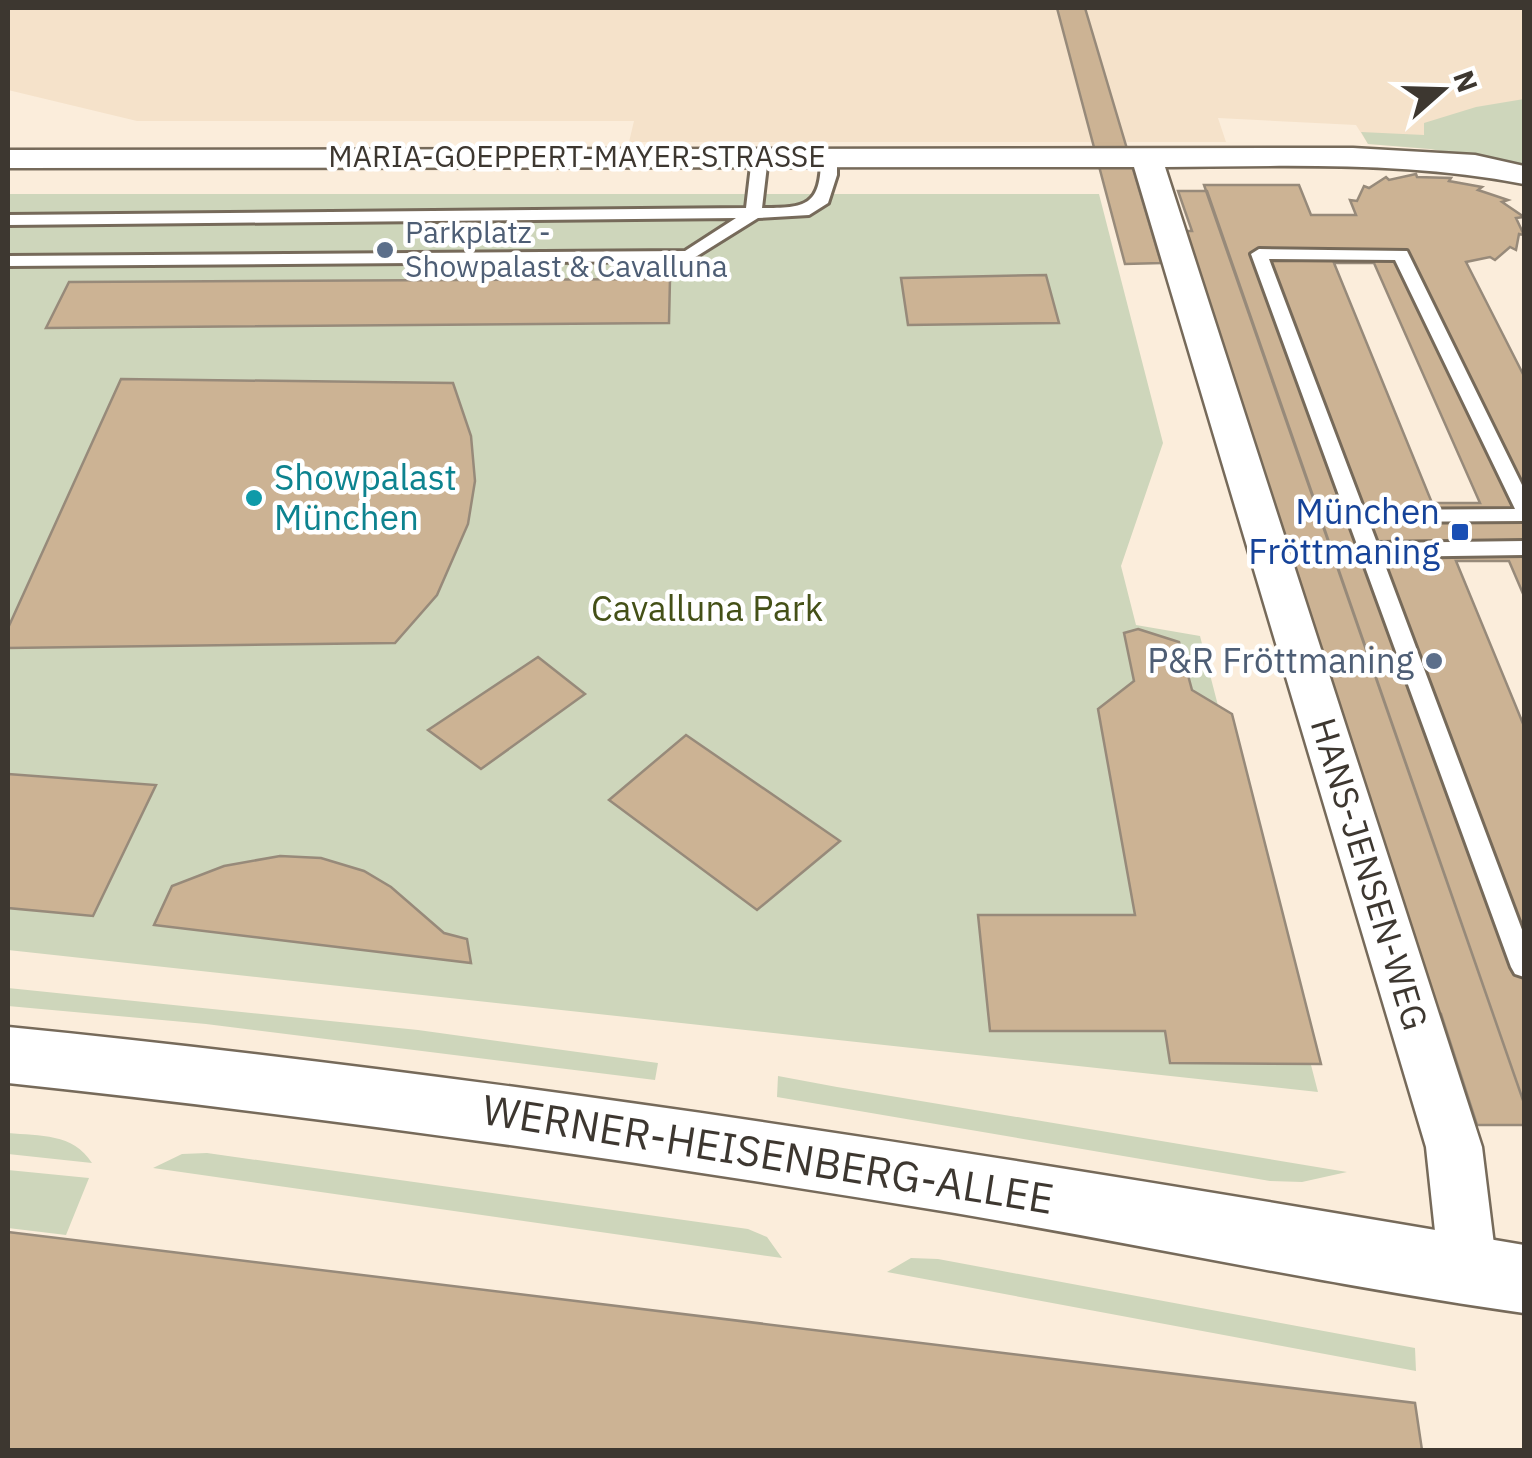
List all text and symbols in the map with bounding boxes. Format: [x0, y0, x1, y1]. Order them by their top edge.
north arrow [1392, 40, 1492, 140]
text: N [1445, 65, 1487, 97]
street label: MARIA-GOEPPERT-MAYER-STRASSE [328, 136, 826, 175]
place label: Parkplatz - Showpalast & Cavalluna [405, 212, 728, 285]
marker: Parkplatz - Showpalast & Cavalluna [374, 239, 396, 261]
place label: Showpalast München [274, 454, 457, 540]
marker: Showpalast München [243, 487, 265, 509]
place label: München Fröttmaning [1248, 488, 1441, 574]
marker: München Fröttmaning [1449, 521, 1471, 543]
park label: Cavalluna Park [591, 585, 823, 631]
place label: P&R Fröttmaning [1147, 637, 1415, 683]
marker: P&R Fröttmaning [1423, 650, 1445, 672]
street label: HANS-JENSEN-WEG [1301, 712, 1439, 1035]
street label: WERNER-HEISENBERG-ALLEE [479, 1081, 1058, 1226]

